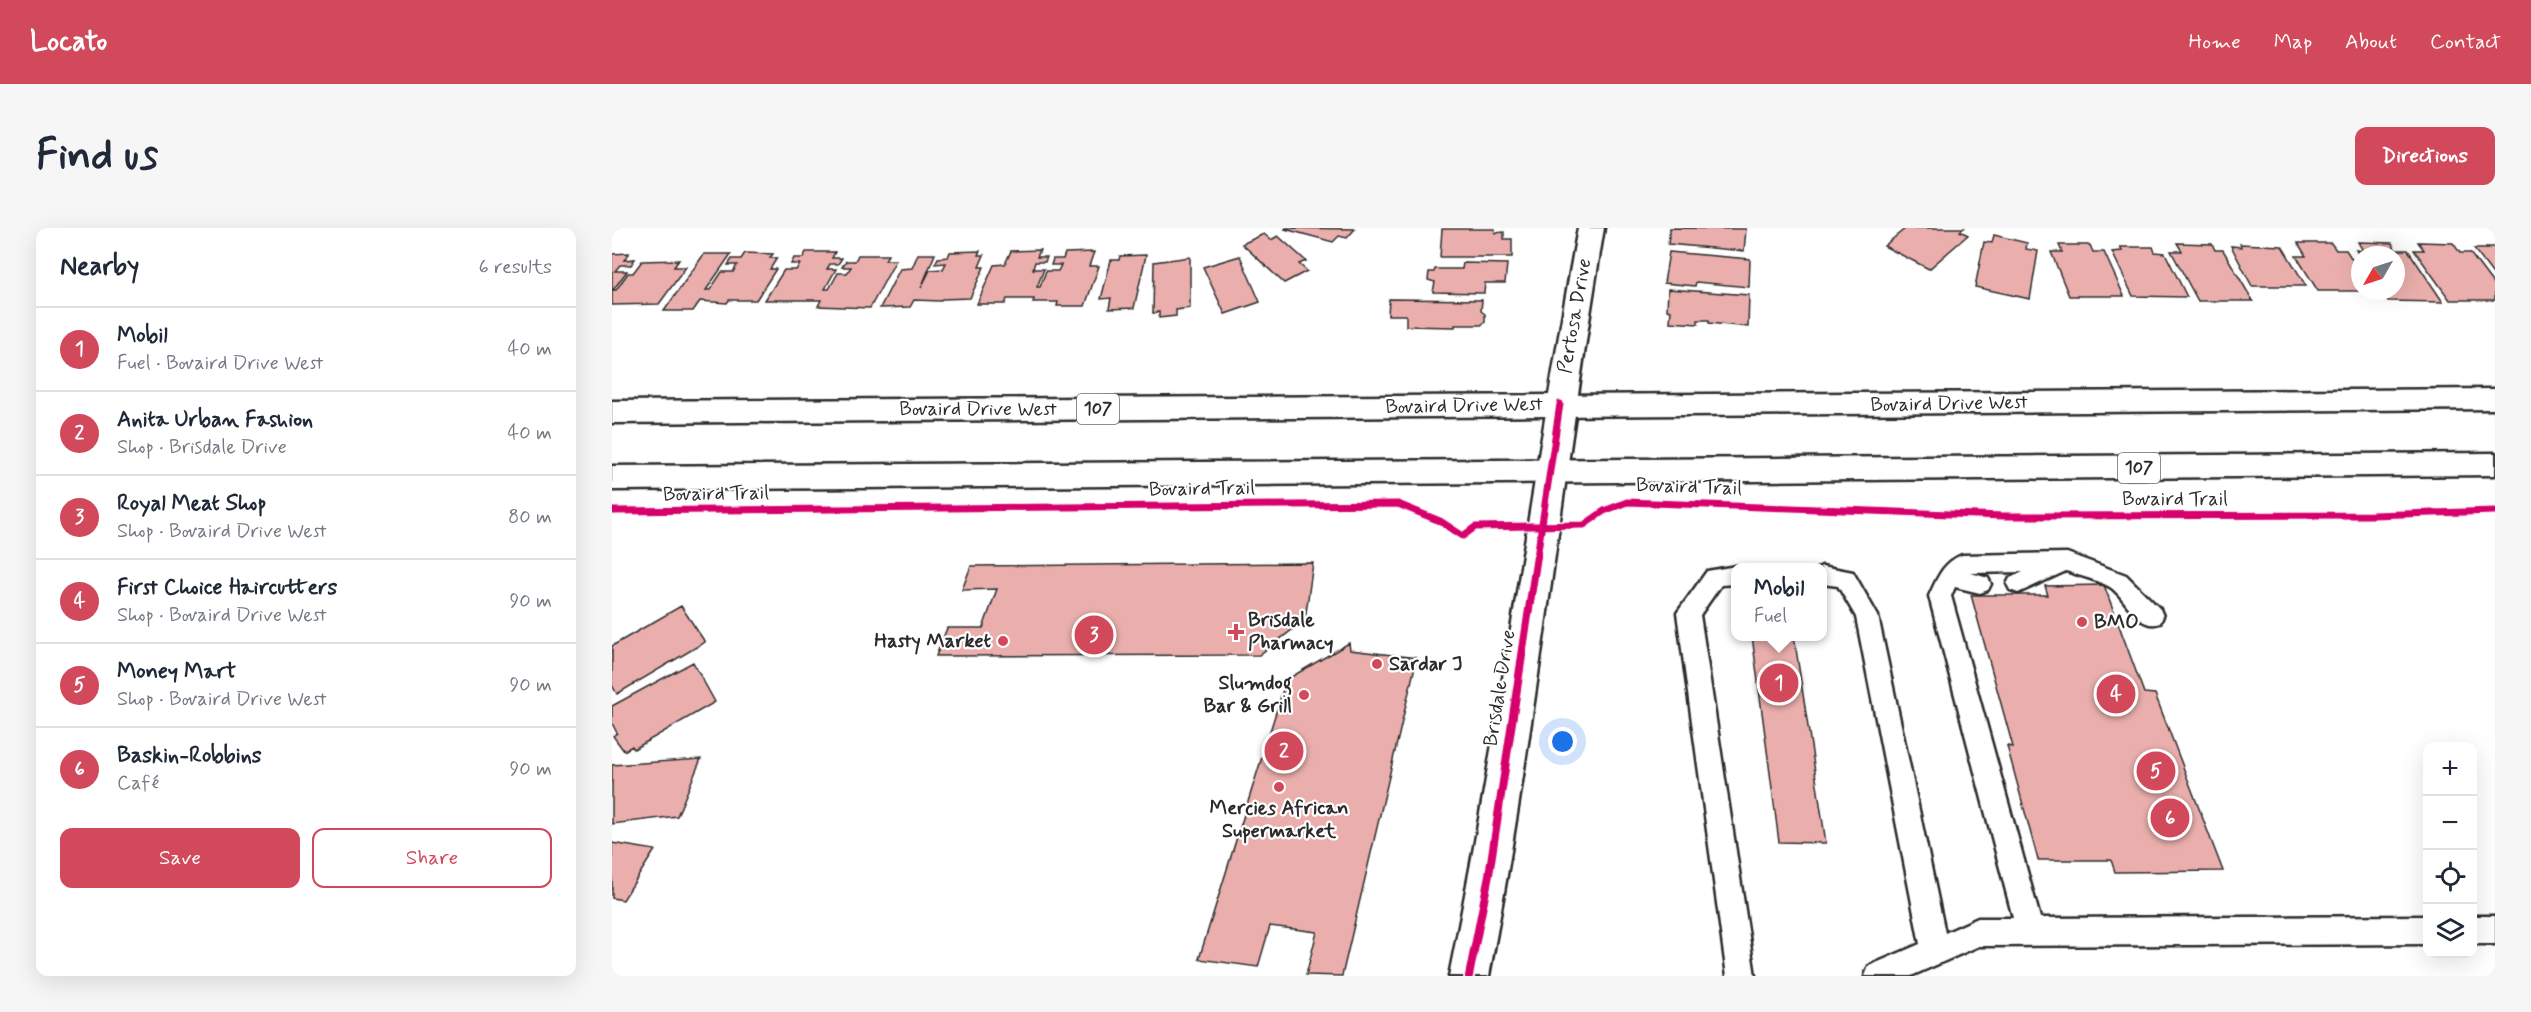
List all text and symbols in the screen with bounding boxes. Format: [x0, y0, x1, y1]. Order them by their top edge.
text: Locato [30, 24, 107, 61]
text: Home [2189, 28, 2241, 56]
text: Map [2274, 28, 2312, 56]
text: About [2345, 28, 2397, 56]
text: Contact [2430, 28, 2501, 56]
button: Directions [2355, 127, 2495, 185]
text: Find us [36, 129, 158, 184]
north arrow [2351, 246, 2405, 300]
text: Nearby [60, 250, 139, 284]
text: 6 results [479, 254, 552, 281]
street label: Pertosa Drive [1552, 256, 1598, 376]
text: Mobil [117, 322, 168, 350]
text: 1 [75, 336, 84, 363]
text: 40 m [508, 336, 552, 363]
text: Fuel · Bovaird Drive West [117, 350, 323, 377]
street label: Bovaird Drive West [1870, 389, 2028, 419]
street label: Bovaird Drive West [1385, 391, 1543, 421]
road number: 107 [1077, 394, 1119, 424]
street label: Bovaird Drive West [899, 396, 1057, 423]
text: Anita Urban Fashion [117, 406, 313, 434]
text: 2 [75, 420, 84, 447]
text: 40 m [508, 420, 552, 447]
text: Shop · Brisdale Drive [117, 434, 287, 461]
road number: 107 [2118, 453, 2160, 483]
street label: Bovaird Trail [1636, 472, 1743, 502]
street label: Bovaird Trail [1149, 475, 1255, 503]
street label: Bovaird Trail [663, 480, 769, 508]
street label: Bovaird Trail [2122, 486, 2228, 513]
text: Royal Meat Shop [117, 490, 266, 518]
text: 3 [75, 504, 84, 531]
text: 80 m [508, 504, 552, 531]
text: Shop · Bovaird Drive West [117, 518, 326, 545]
popup [1731, 563, 1827, 641]
text: First Choice Haircutters [117, 574, 337, 602]
text: Mobil [1754, 575, 1804, 603]
text: 4 [74, 588, 85, 615]
text: 90 m [509, 588, 552, 615]
text: Shop · Bovaird Drive West [117, 602, 326, 629]
text: Fuel [1754, 603, 1787, 630]
place label: Brisdale Pharmacy [1248, 607, 1334, 657]
place label: BMO [2094, 609, 2139, 636]
pin: 3 [1074, 612, 1114, 658]
marker: BMO [2075, 615, 2089, 629]
marker: Brisdale Pharmacy [1229, 625, 1243, 639]
place label: Hasty Market [874, 628, 992, 655]
street label: Brisdale Drive [1477, 628, 1523, 748]
marker: Hasty Market [996, 634, 1010, 648]
place label: Sardar J [1389, 651, 1462, 678]
marker: Sardar J [1370, 657, 1384, 671]
text: Money Mart [117, 658, 236, 686]
pin: 1 [1760, 660, 1798, 706]
place label: Slumdog Bar & Grill [1204, 670, 1292, 720]
text: 5 [74, 672, 86, 699]
text: 90 m [509, 672, 552, 699]
pin: 4 [2096, 672, 2136, 716]
text: Shop · Bovaird Drive West [117, 686, 326, 713]
marker: Slumdog Bar & Grill [1297, 688, 1311, 702]
your location [1548, 727, 1577, 756]
pin: 2 [1264, 728, 1304, 774]
text: Baskin-Robbins [117, 742, 262, 770]
map controls [2423, 742, 2477, 958]
button: + [2423, 742, 2477, 796]
pin: 5 [2136, 748, 2176, 794]
text: 6 [74, 756, 85, 783]
text: 90 m [509, 756, 552, 783]
text: Café [117, 770, 159, 797]
marker: Mercies African Supermarket [1272, 780, 1286, 794]
place label: Mercies African Supermarket [1210, 795, 1348, 845]
pin: 6 [2150, 796, 2190, 840]
button: − [2423, 796, 2477, 850]
button: Save [60, 828, 300, 888]
button: Share [312, 828, 552, 888]
button: locate [2423, 850, 2477, 904]
button: layers [2423, 904, 2477, 958]

